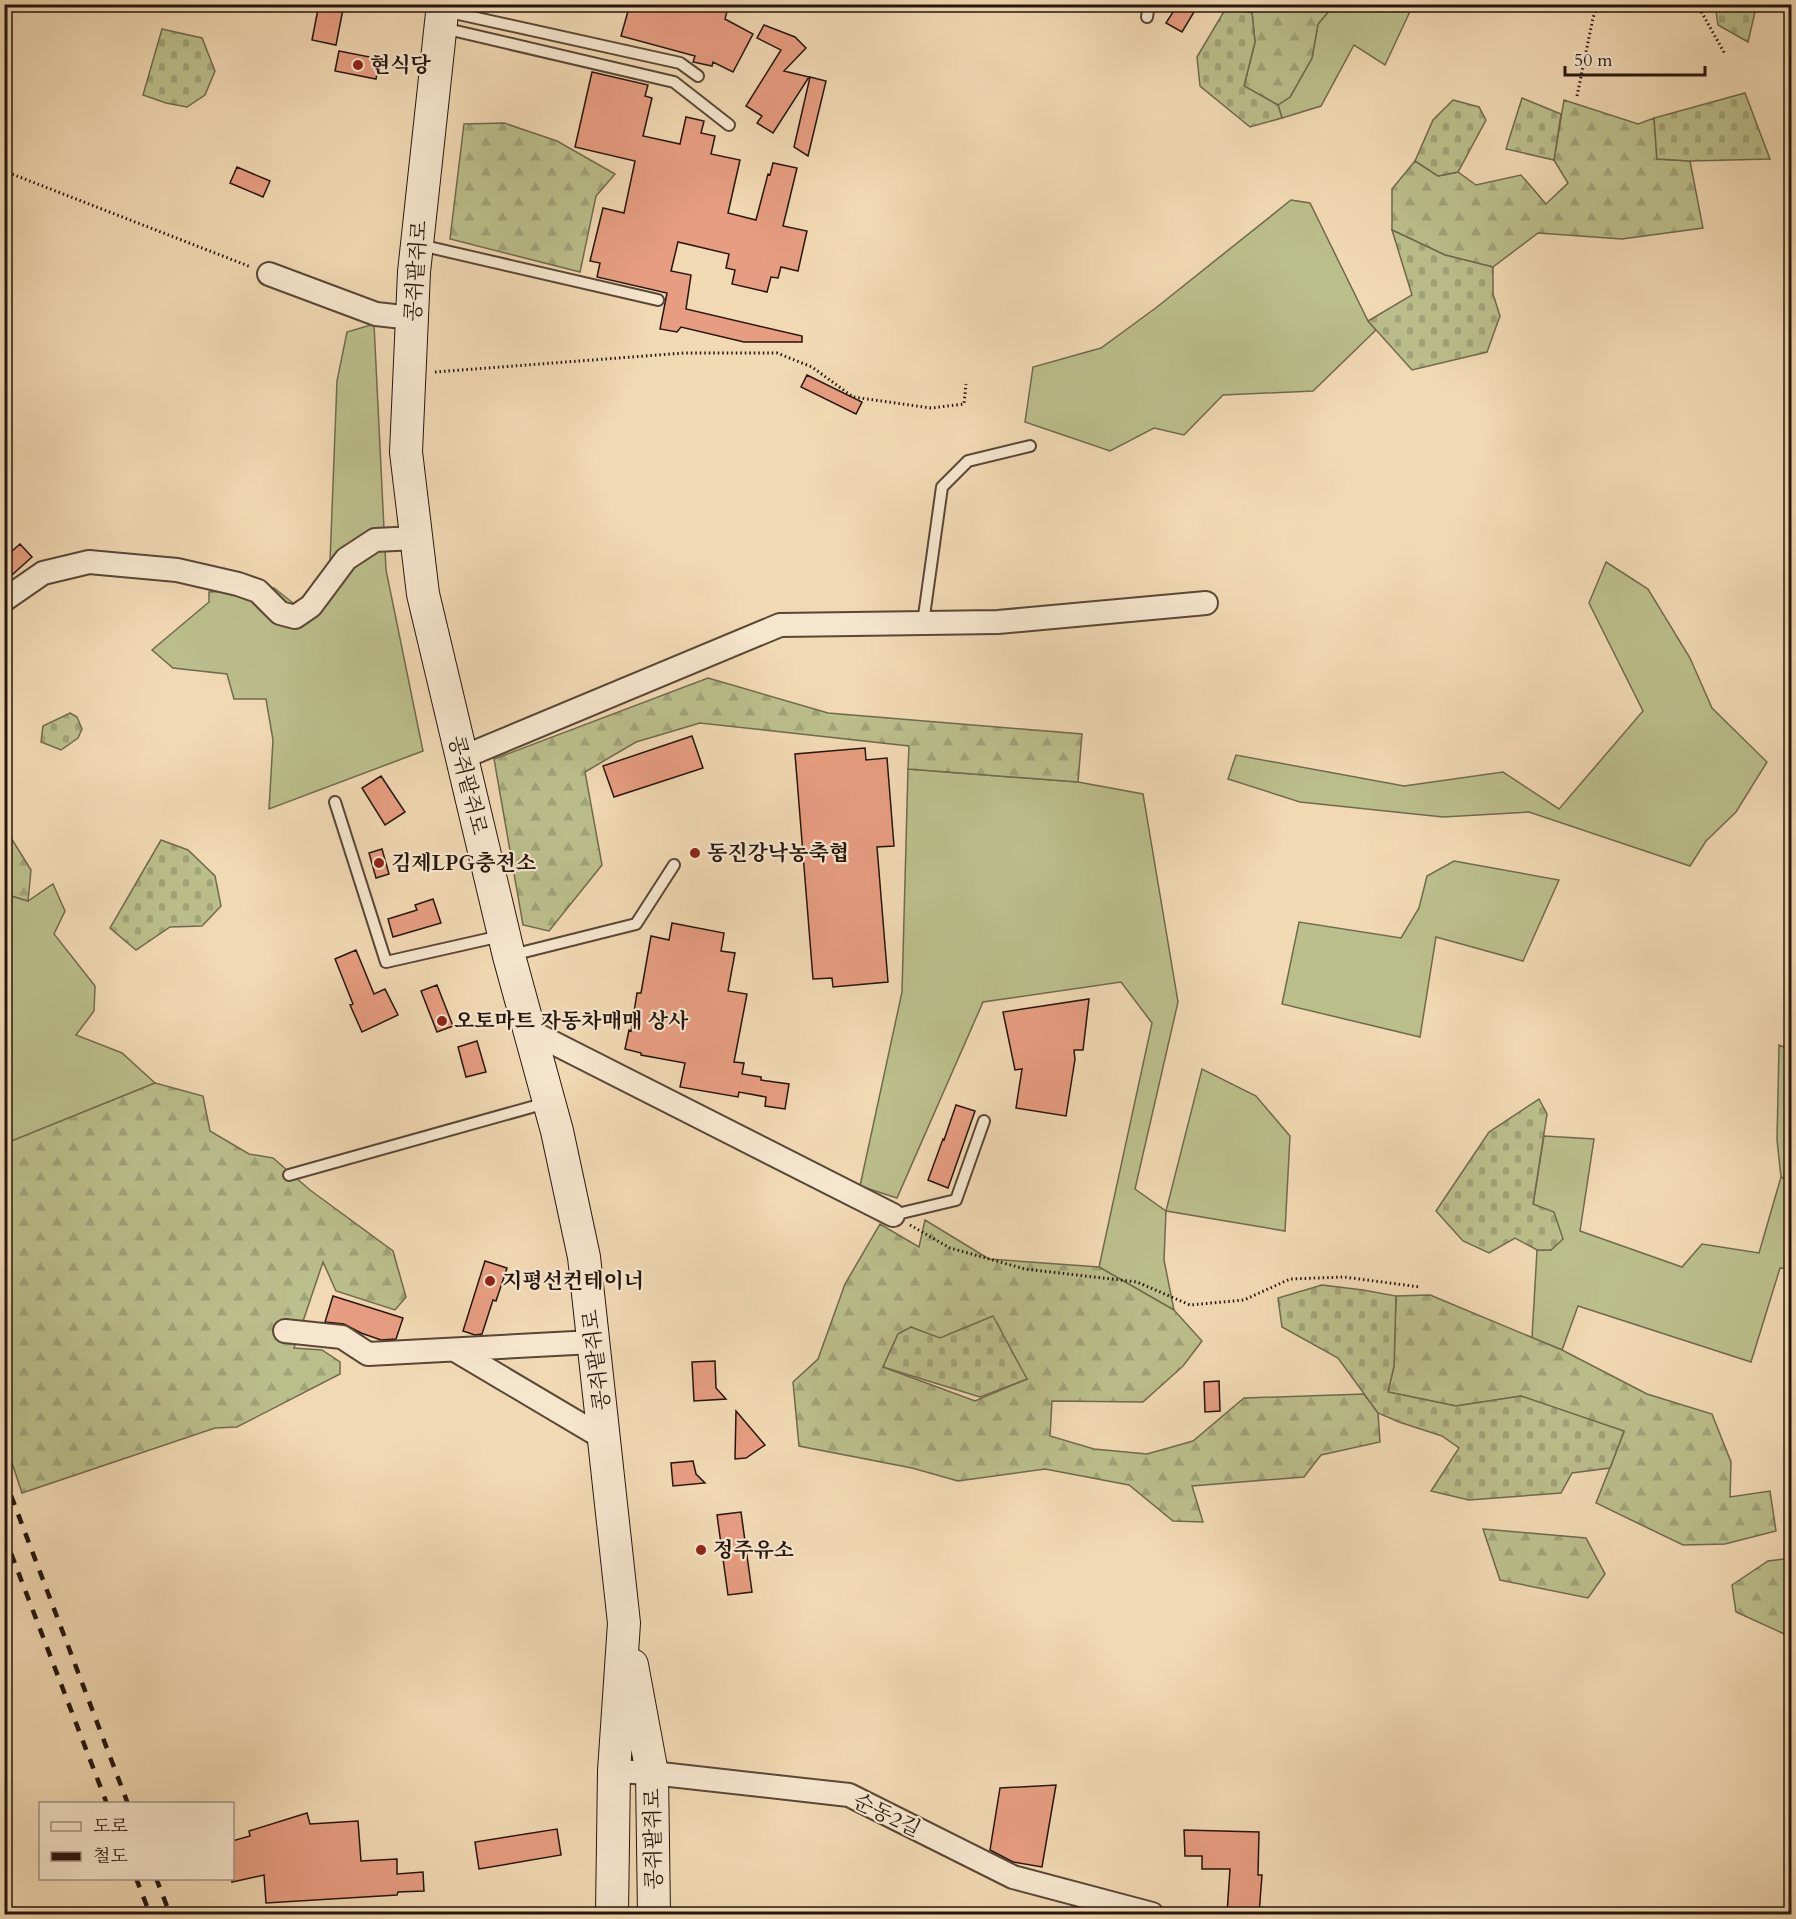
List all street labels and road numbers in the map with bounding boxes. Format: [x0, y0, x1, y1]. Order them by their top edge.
street label: 콩쥐팥쥐로 [398, 219, 435, 323]
street label: 콩쥐팥쥐로 [441, 732, 494, 838]
street label: 콩쥐팥쥐로 [576, 1308, 617, 1412]
street label: 순동2길 [848, 1787, 925, 1844]
street label: 콩쥐팥쥐로 [638, 1788, 669, 1890]

